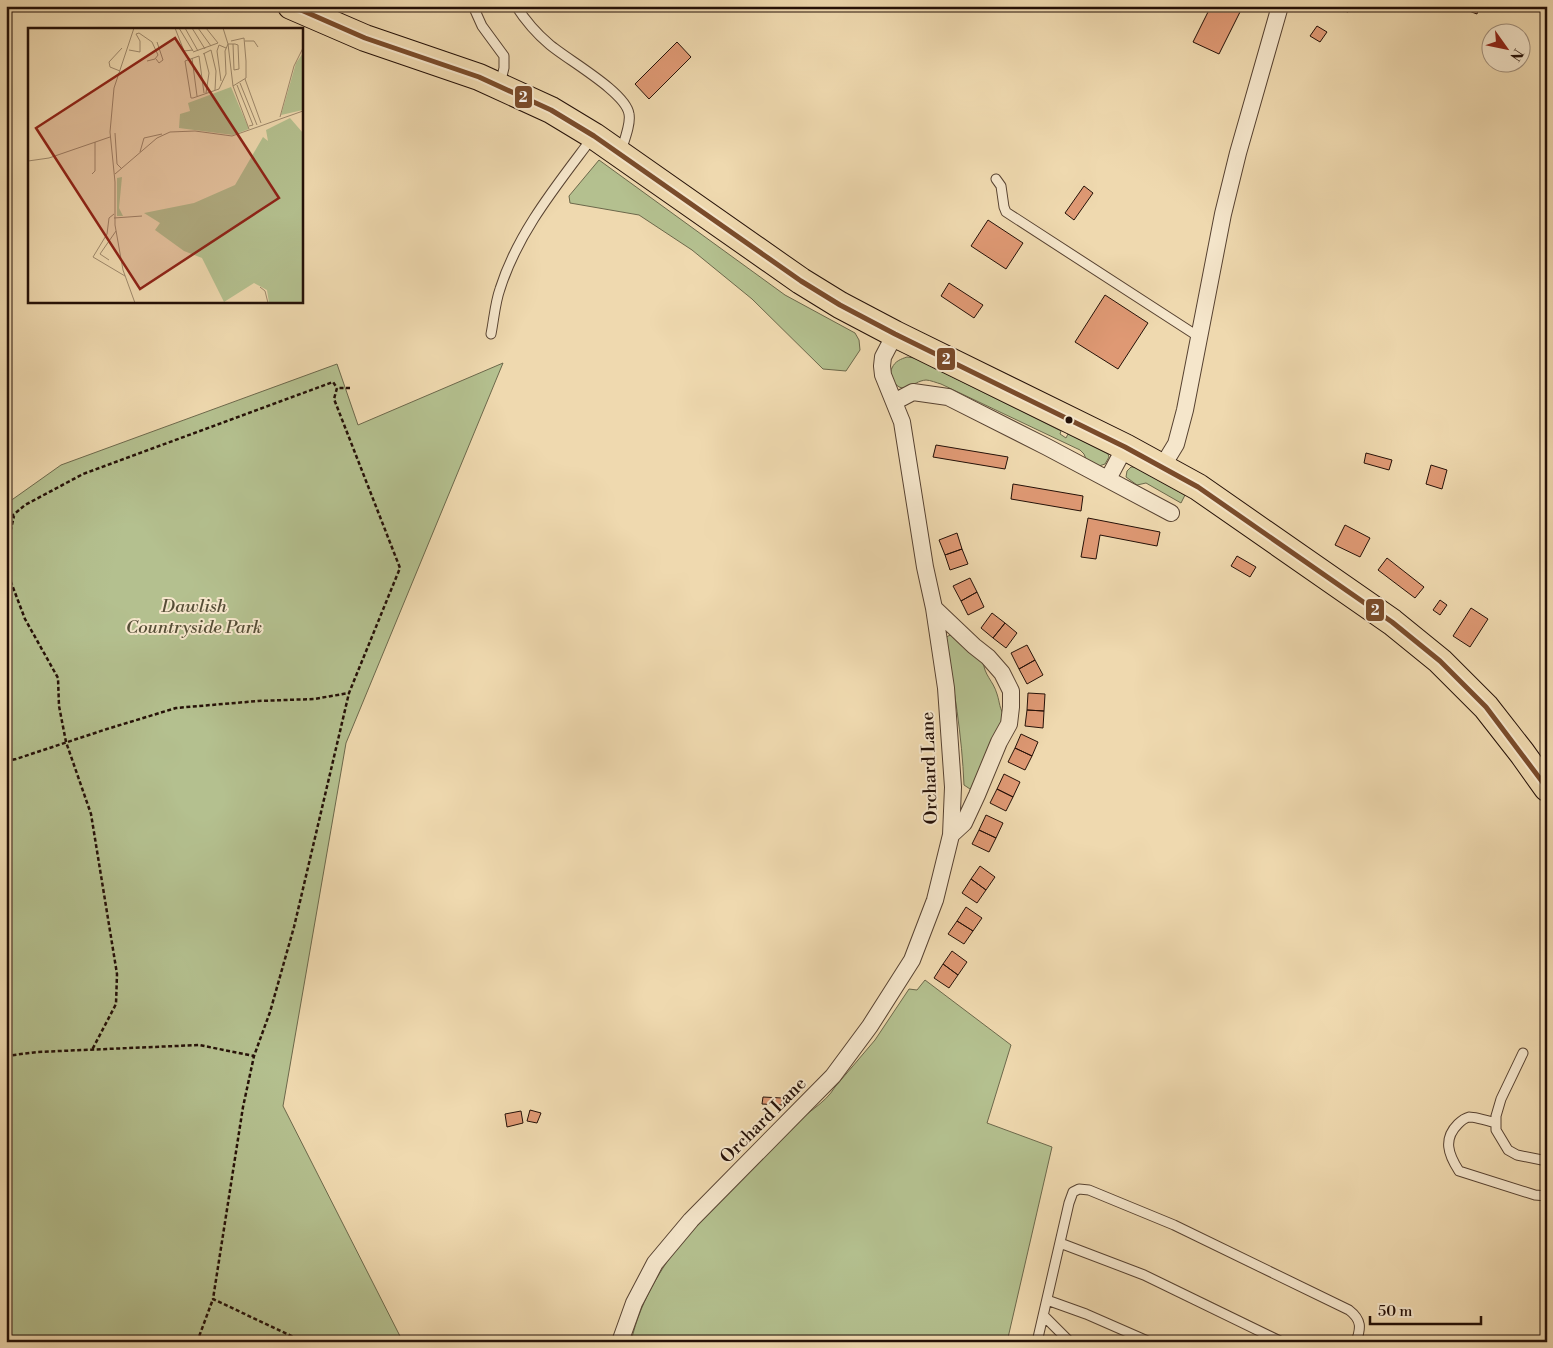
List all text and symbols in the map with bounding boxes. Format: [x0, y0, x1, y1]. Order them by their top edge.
north arrow [1480, 22, 1530, 72]
inset map [28, 28, 302, 302]
text: N [1505, 45, 1527, 64]
line badge: 2 [514, 85, 533, 109]
text: 2 [519, 89, 528, 107]
line badge: 2 [936, 347, 956, 371]
text: 2 [942, 351, 951, 369]
unlabelled marker [1064, 415, 1074, 425]
park label: Dawlish Countryside Park [126, 595, 262, 639]
line badge: 2 [1365, 598, 1385, 622]
text: 2 [1371, 602, 1380, 620]
street label: Orchard Lane [916, 711, 943, 825]
street label: Orchard Lane [715, 1072, 811, 1168]
scale bar [1370, 1293, 1482, 1325]
text: 50 m [1378, 1302, 1412, 1321]

